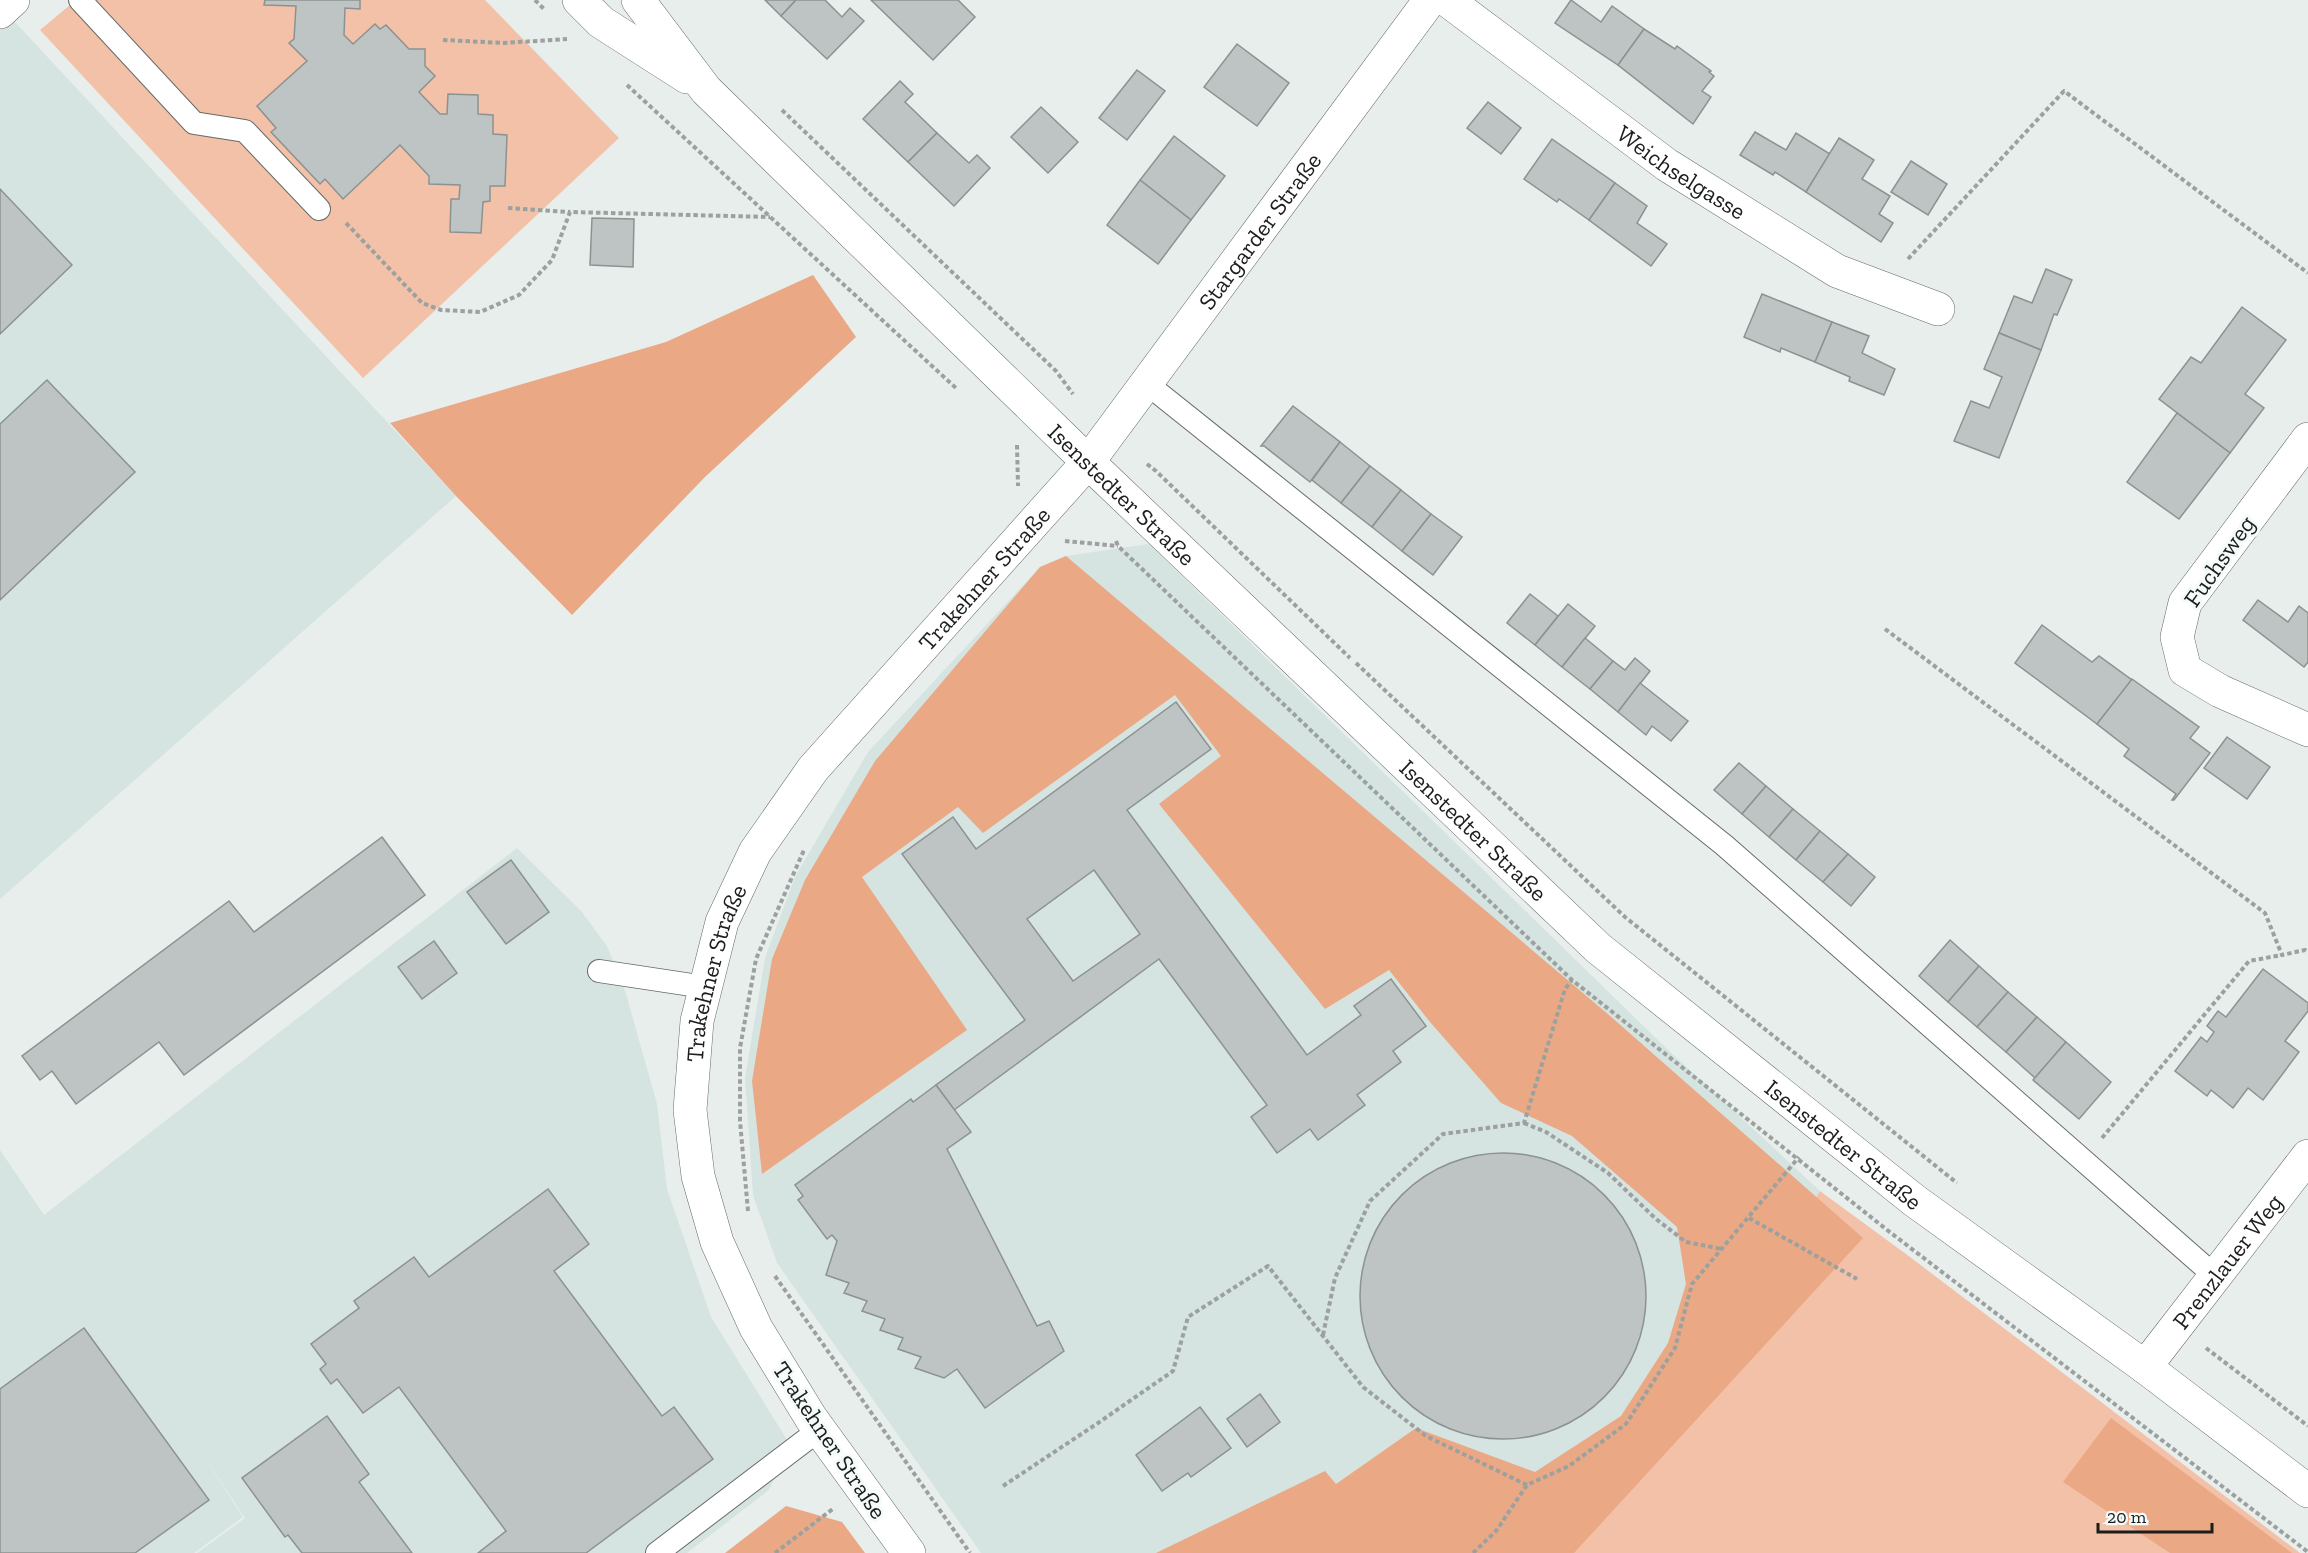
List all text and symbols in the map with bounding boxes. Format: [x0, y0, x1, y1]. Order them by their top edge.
street label: Weichselgasse [1611, 118, 1752, 225]
street label: Stargarder Straße [1192, 146, 1327, 315]
street label: Isenstedter Straße [1043, 417, 1202, 571]
street label: Trakehner Straße [912, 500, 1056, 656]
street label: Fuchsweg [2177, 510, 2261, 612]
street label: Isenstedter Straße [1394, 753, 1554, 907]
street label: Trakehner Straße [679, 879, 752, 1063]
street label: Isenstedter Straße [1759, 1073, 1928, 1216]
street label: Prenzlauer Weg [2166, 1188, 2288, 1334]
street label: Trakehner Straße [767, 1356, 893, 1524]
scale bar [2098, 1496, 2212, 1534]
text: 20 m [2107, 1506, 2147, 1528]

